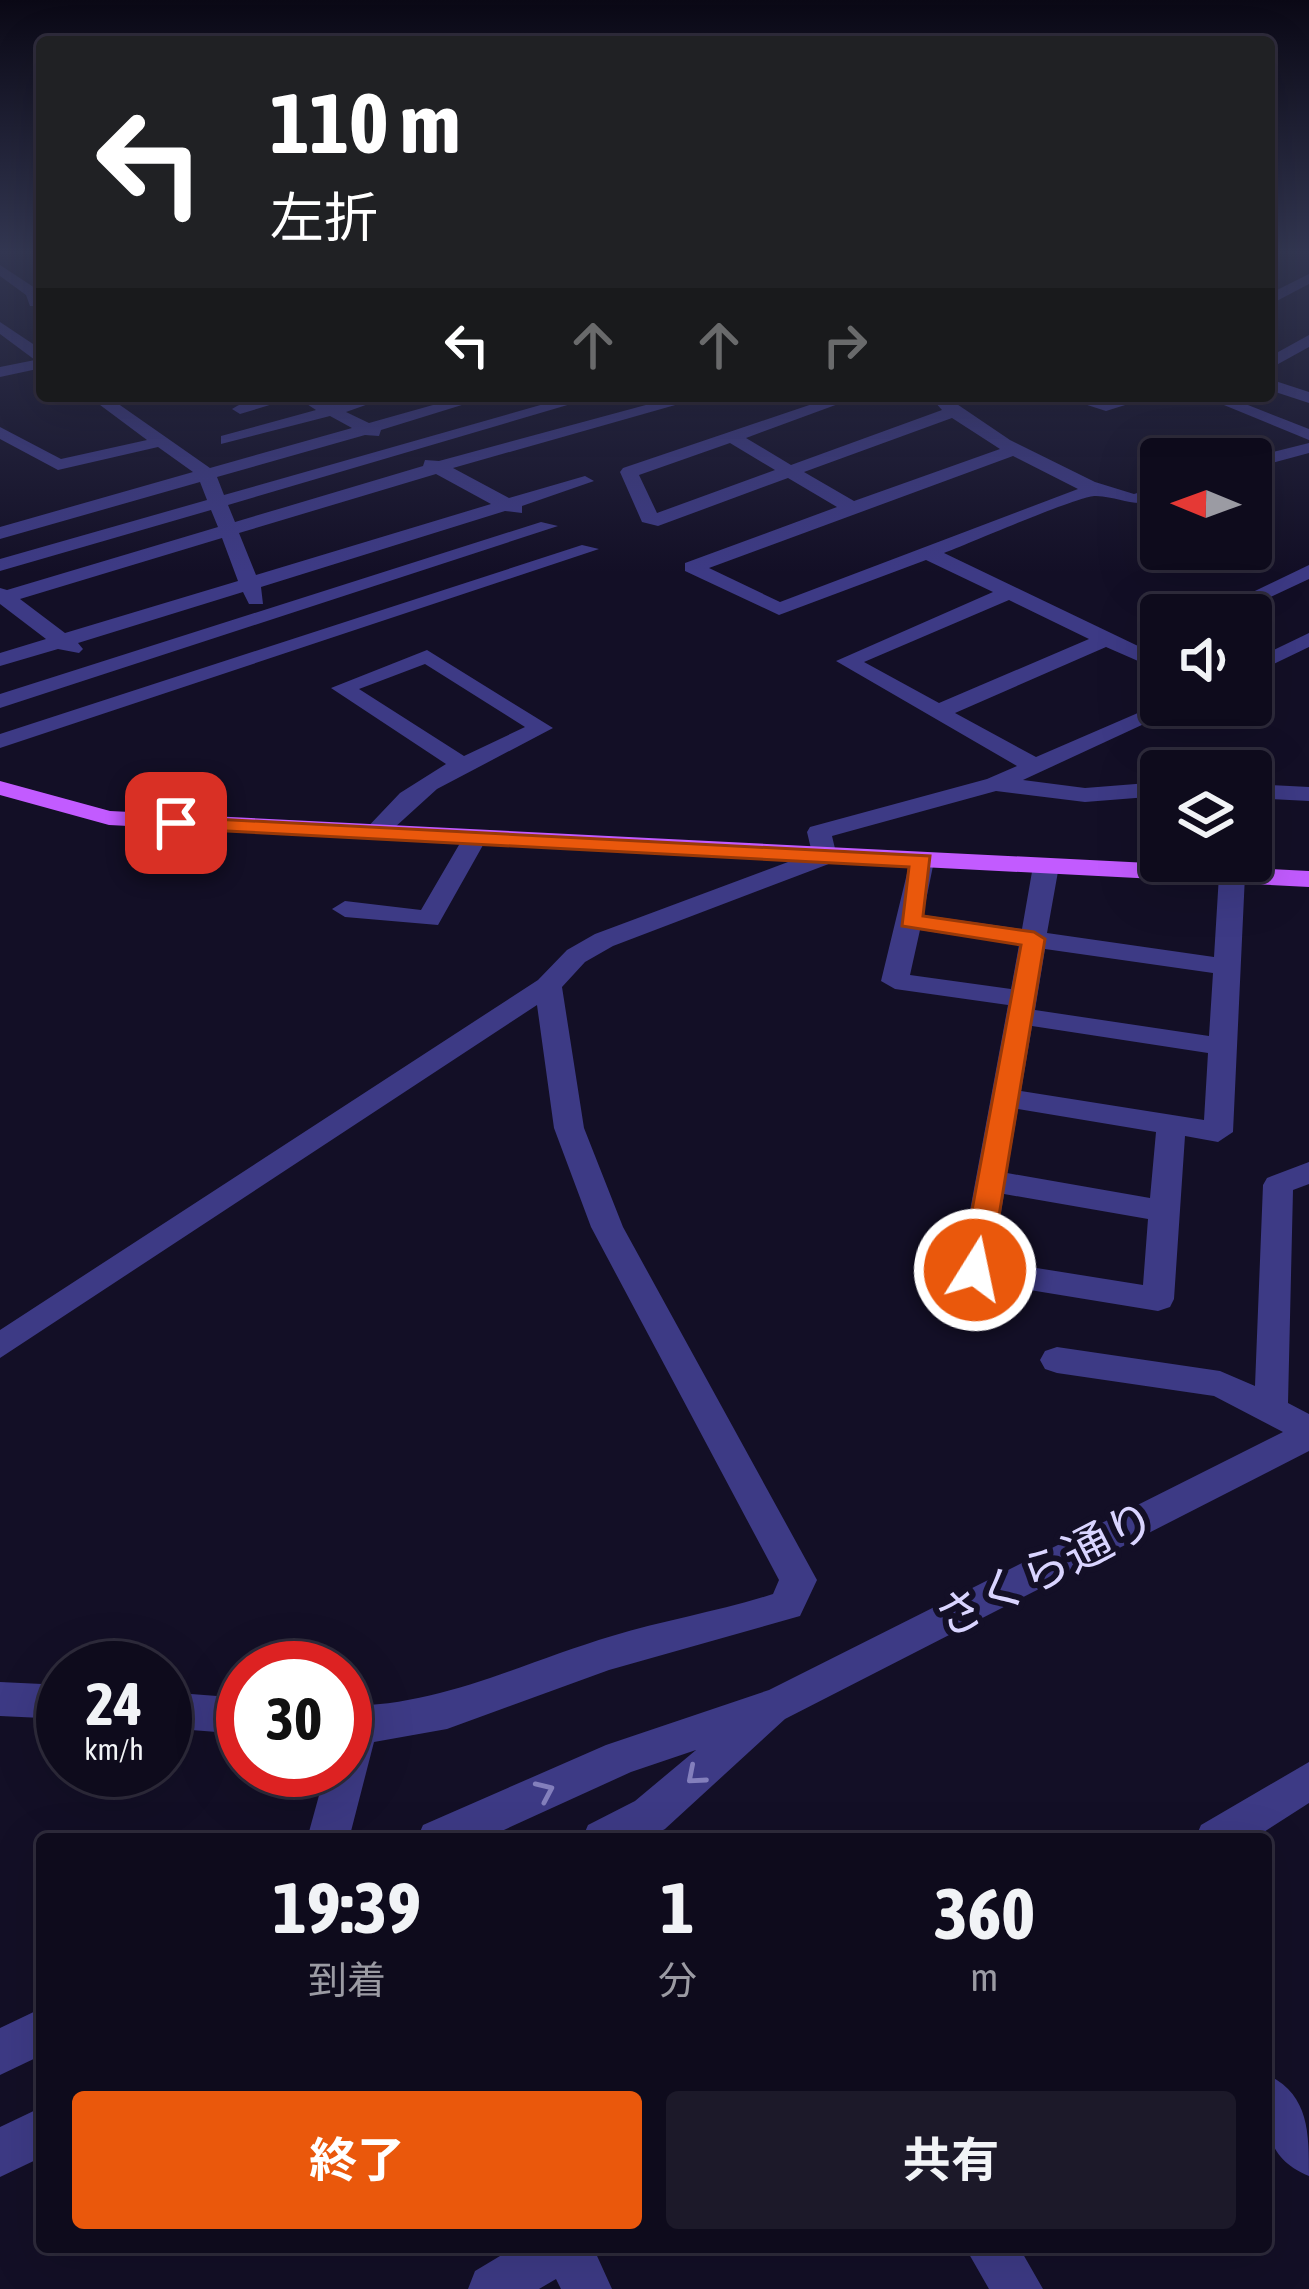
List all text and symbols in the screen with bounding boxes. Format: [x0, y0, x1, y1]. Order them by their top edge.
text: 110 m [270, 75, 460, 171]
icon: left [72, 84, 228, 240]
text: 左折 [270, 187, 378, 248]
icon: left [434, 312, 500, 378]
icon: ahead [560, 312, 626, 378]
icon: ahead [686, 312, 752, 378]
icon: right [812, 312, 878, 378]
north arrow [1140, 438, 1272, 570]
map controls [1140, 438, 1272, 882]
button: sound [1140, 594, 1272, 726]
button: layers [1140, 750, 1272, 882]
pin [125, 772, 227, 874]
icon: arrive [143, 790, 209, 856]
position arrow [912, 1207, 1038, 1333]
street label: さくら通り [925, 1490, 1164, 1648]
speed limit sign: 30 [216, 1641, 372, 1797]
text: 24 [86, 1669, 142, 1738]
text: km/h [84, 1732, 144, 1766]
one-way arrow [687, 1761, 709, 1783]
one-way arrow [533, 1782, 554, 1806]
text: 19:39 [273, 1866, 421, 1948]
text: 1 [660, 1866, 694, 1948]
text: 360 [934, 1872, 1035, 1954]
text: m [970, 1955, 998, 1999]
text: 到着 [308, 1958, 386, 2002]
text: 分 [658, 1958, 697, 2002]
button: 終了 [72, 2091, 642, 2229]
button: 共有 [666, 2091, 1236, 2229]

